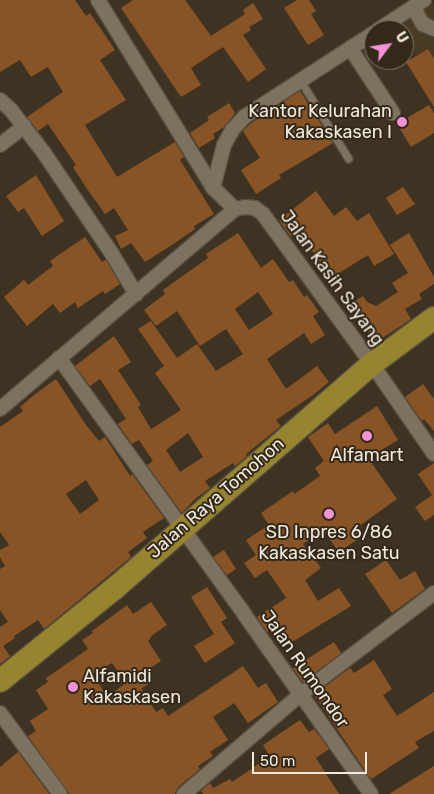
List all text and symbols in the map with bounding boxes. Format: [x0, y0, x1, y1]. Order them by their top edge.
north arrow [364, 20, 414, 70]
text: U [392, 29, 411, 46]
place label: Kantor Kelurahan Kakaskasen I [248, 101, 392, 144]
marker: Kantor Kelurahan Kakaskasen I [396, 116, 408, 128]
street label: Jalan Kasih Sayang [275, 206, 389, 350]
marker: Alfamart [361, 430, 373, 442]
street label: Jalan Raya Tomohon [143, 433, 289, 563]
place label: Alfamart [331, 444, 403, 466]
marker: SD Inpres 6/86 Kakaskasen Satu [323, 508, 335, 520]
place label: SD Inpres 6/86 Kakaskasen Satu [258, 522, 400, 564]
street label: Jalan Rumondor [256, 606, 354, 732]
place label: Alfamidi Kakaskasen [83, 666, 181, 709]
marker: Alfamidi Kakaskasen [67, 681, 79, 693]
scale bar [254, 742, 369, 774]
text: 50 m [260, 752, 295, 770]

